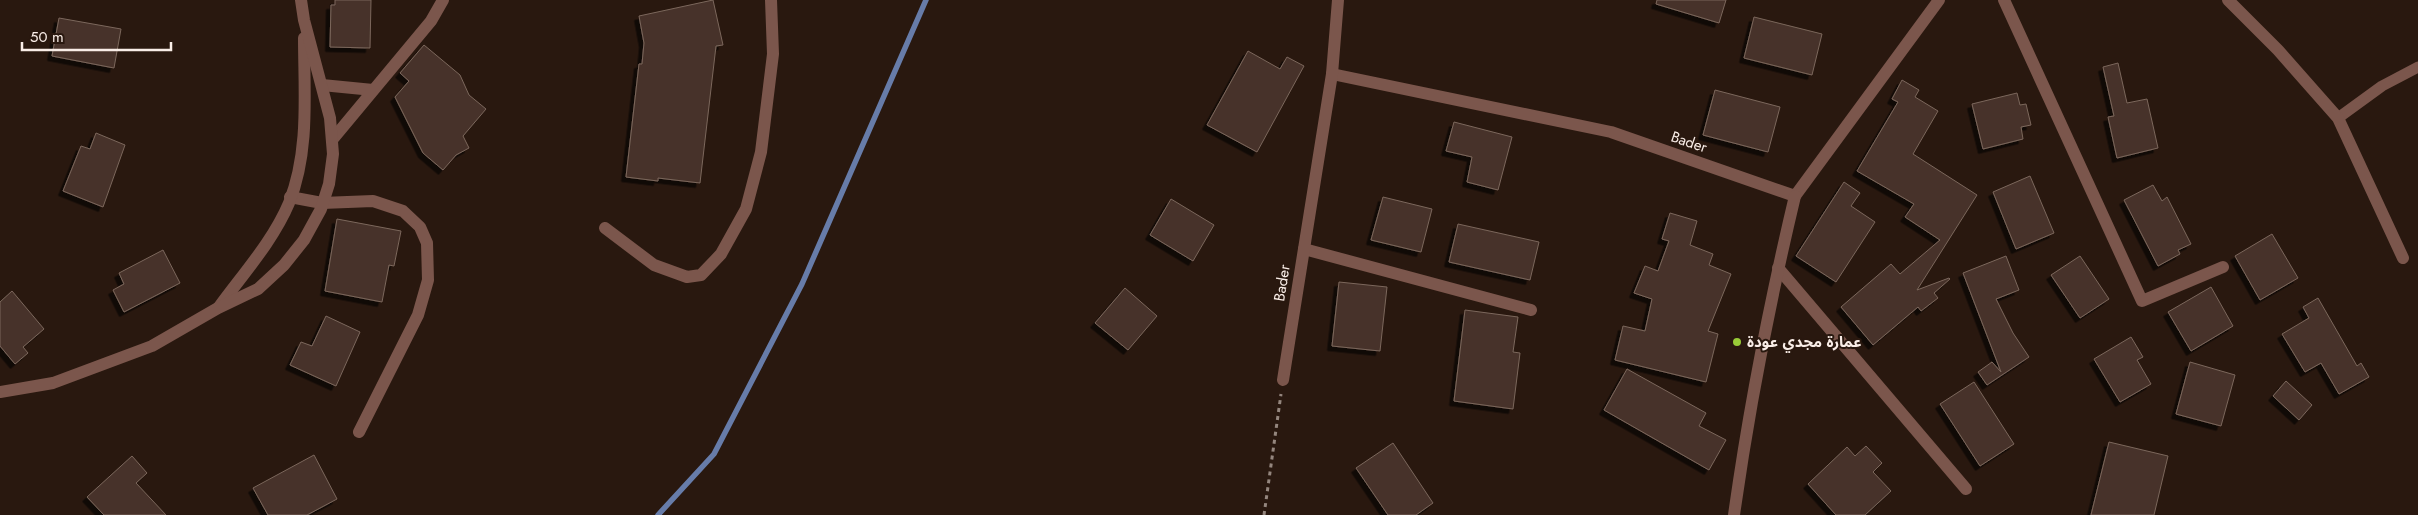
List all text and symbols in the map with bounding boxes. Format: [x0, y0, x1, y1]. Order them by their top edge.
scale bar [22, 20, 171, 52]
text: 50 m [30, 26, 64, 48]
street label: Bader [1668, 126, 1711, 159]
street label: Bader [1268, 262, 1296, 303]
place label: عمارة مجدي عودة [1747, 331, 1862, 353]
marker: عمارة مجدي عودة [1731, 336, 1743, 348]

